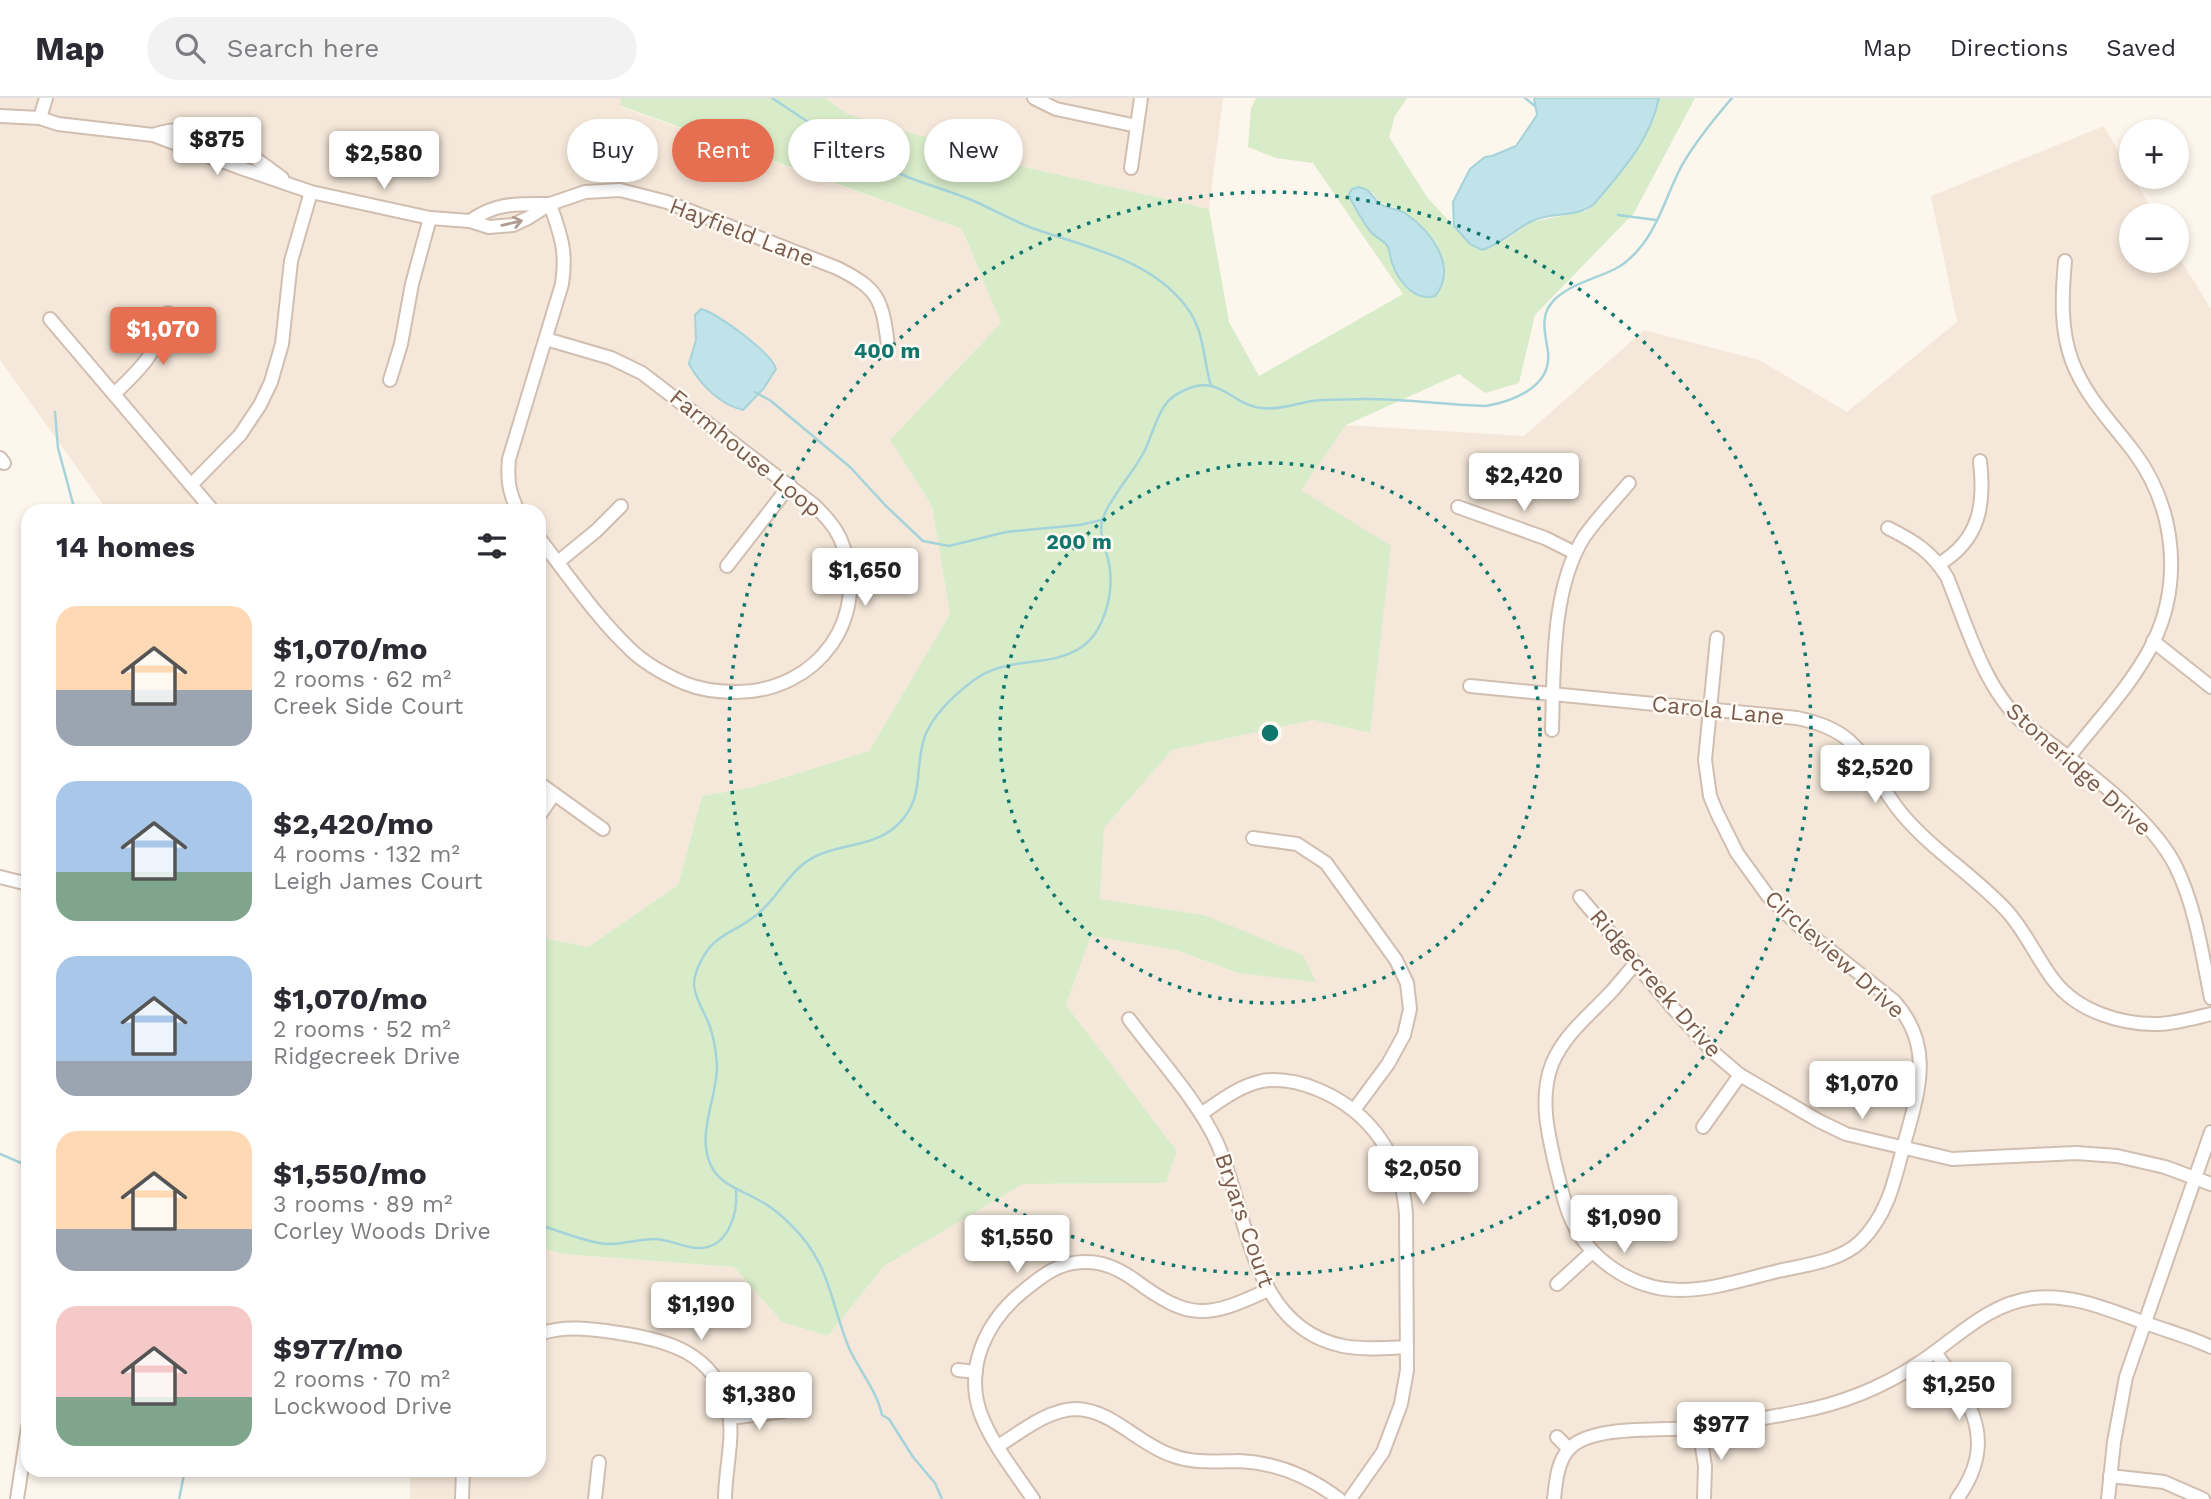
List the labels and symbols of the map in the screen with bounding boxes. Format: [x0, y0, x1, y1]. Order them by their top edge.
pin: $875 [176, 118, 258, 177]
pin: $2,580 [327, 132, 441, 191]
street label: Hayfield Lane [666, 192, 818, 272]
one-way arrow [500, 216, 523, 229]
pin: $1,070 [106, 308, 220, 367]
text: 400 m [854, 338, 920, 363]
street label: Farmhouse Loop [664, 384, 827, 523]
pin: $2,420 [1467, 454, 1581, 513]
text: 200 m [1046, 529, 1112, 554]
pin: $1,650 [808, 548, 922, 608]
street label: Carola Lane [1650, 690, 1786, 731]
street label: Stoneridge Drive [2000, 697, 2157, 842]
centre of rings [1258, 721, 1282, 745]
pin: $2,520 [1818, 746, 1932, 805]
street label: Circleview Drive [1759, 885, 1910, 1024]
street label: Ridgecreek Drive [1584, 904, 1727, 1063]
pin: $1,070 [1805, 1062, 1919, 1121]
pin: $2,050 [1366, 1146, 1480, 1206]
street label: Bryars Court [1209, 1150, 1280, 1291]
pin: $1,090 [1567, 1196, 1681, 1255]
pin: $1,550 [960, 1216, 1074, 1275]
pin: $1,190 [644, 1282, 758, 1342]
pin: $1,250 [1902, 1362, 2016, 1422]
pin: $1,380 [702, 1372, 816, 1432]
pin: $977 [1680, 1402, 1762, 1462]

